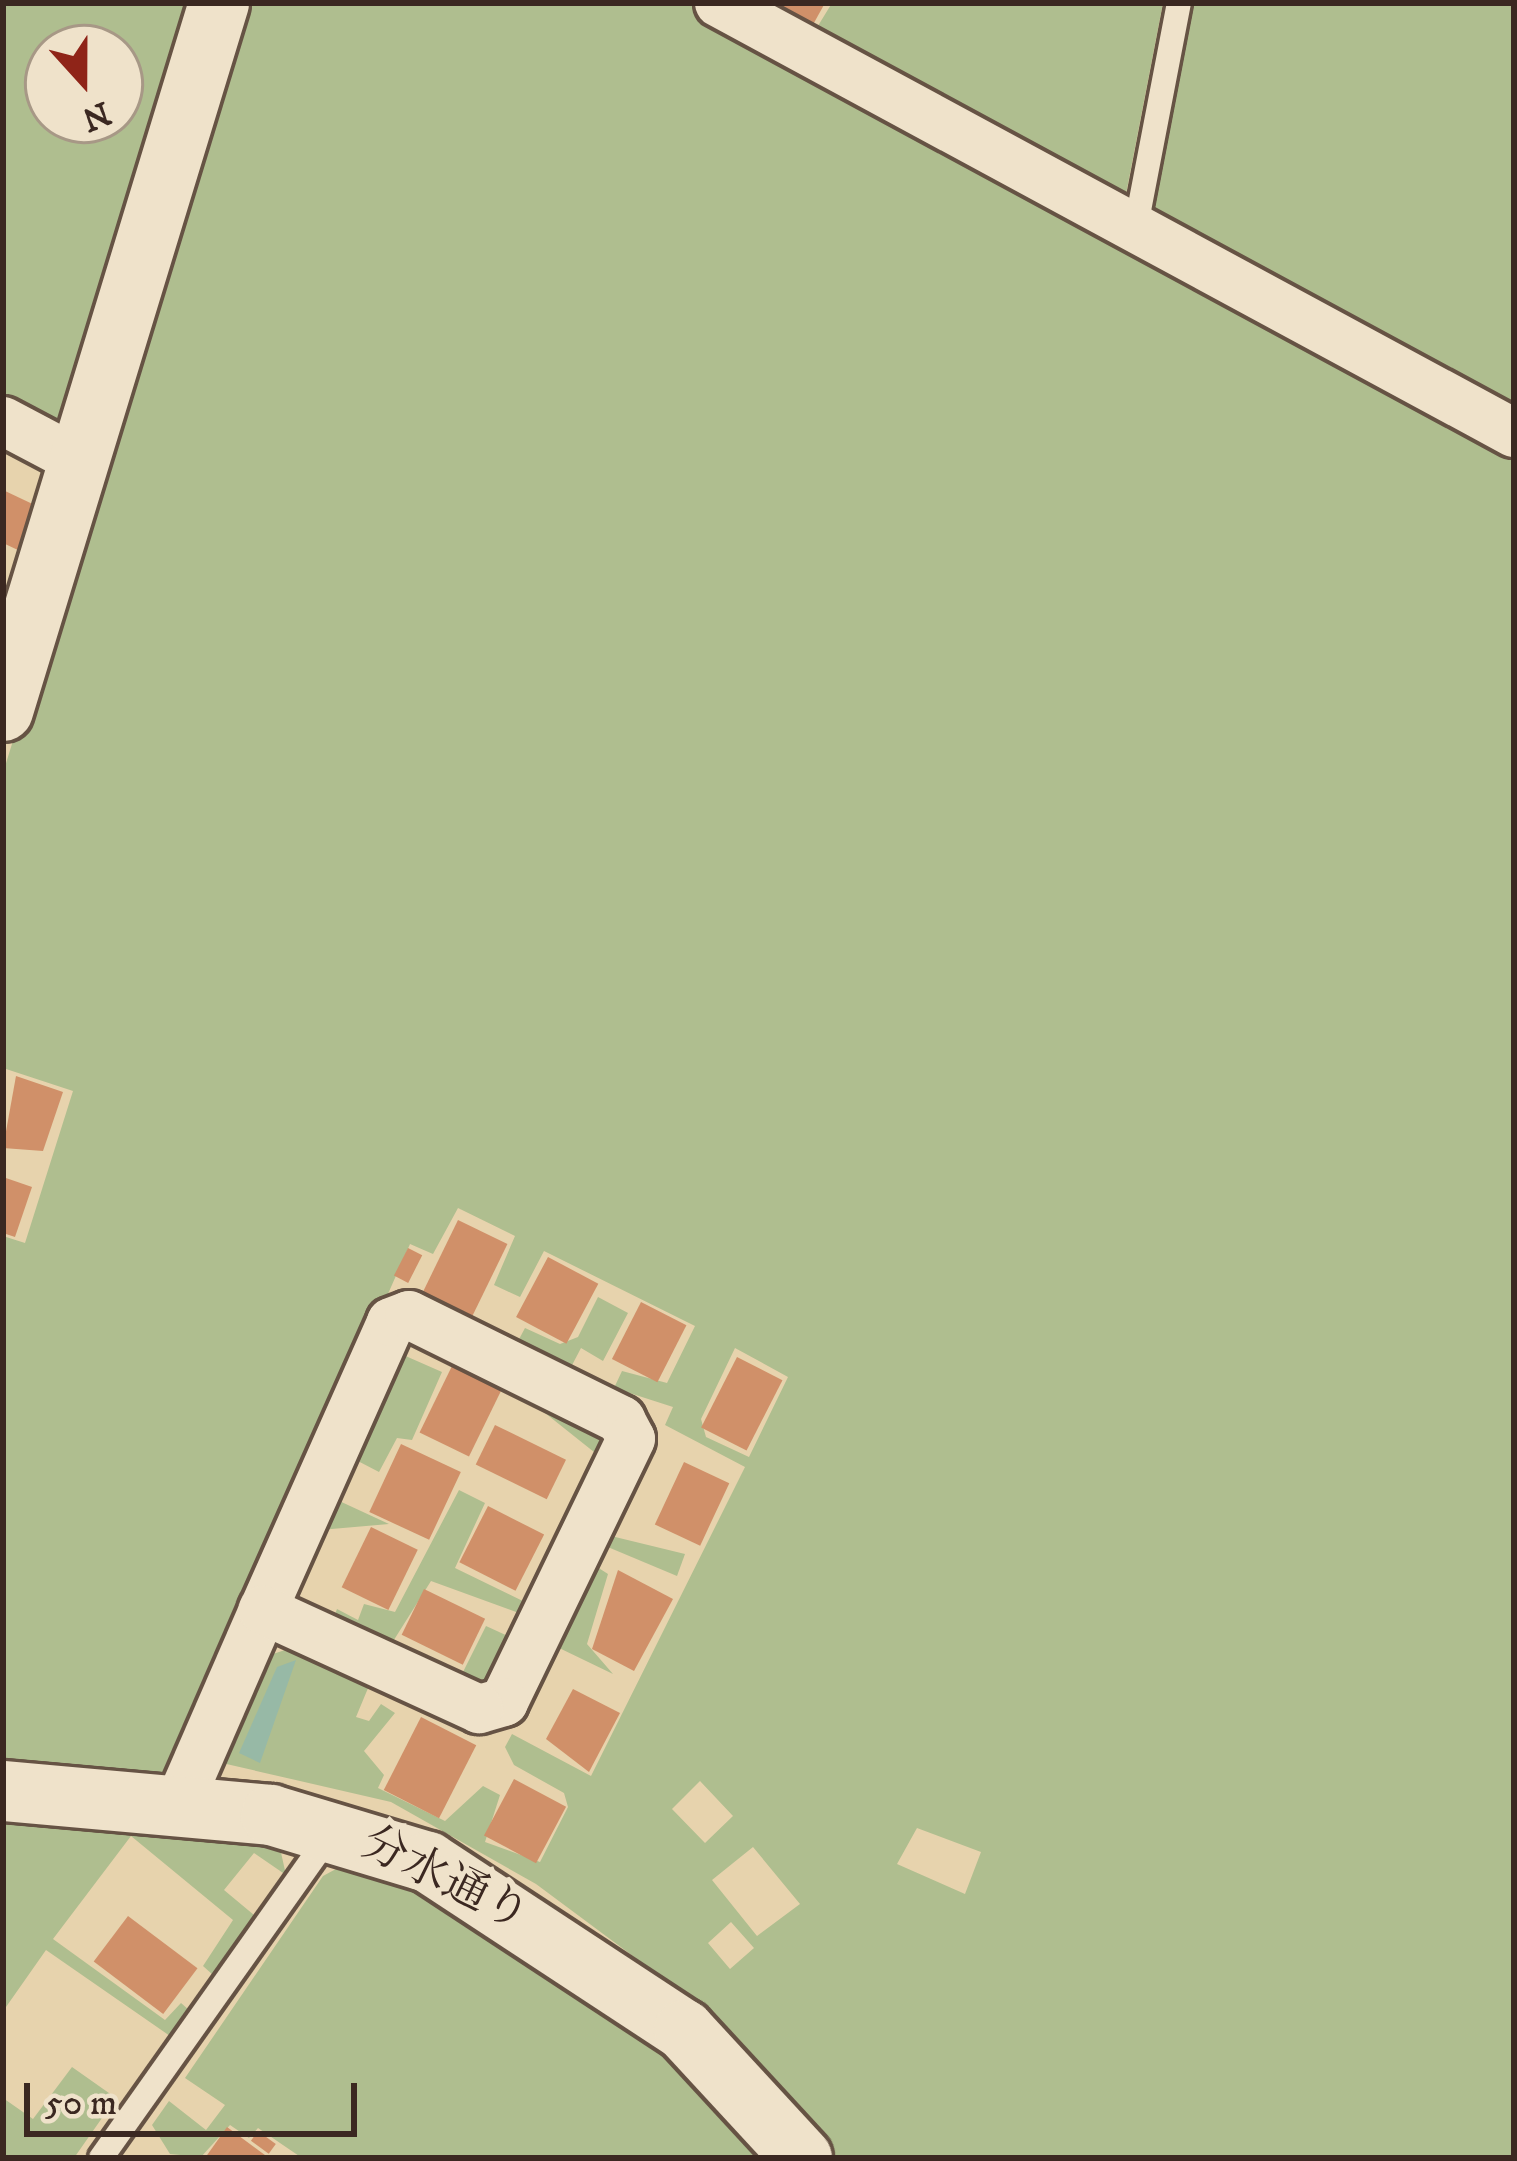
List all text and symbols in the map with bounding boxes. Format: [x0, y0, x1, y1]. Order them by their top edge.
north arrow [24, 24, 144, 144]
text: N [76, 91, 116, 139]
street label: 分水通り [352, 1816, 538, 1944]
scale bar [30, 2059, 363, 2133]
text: 50 m [45, 2081, 117, 2126]

